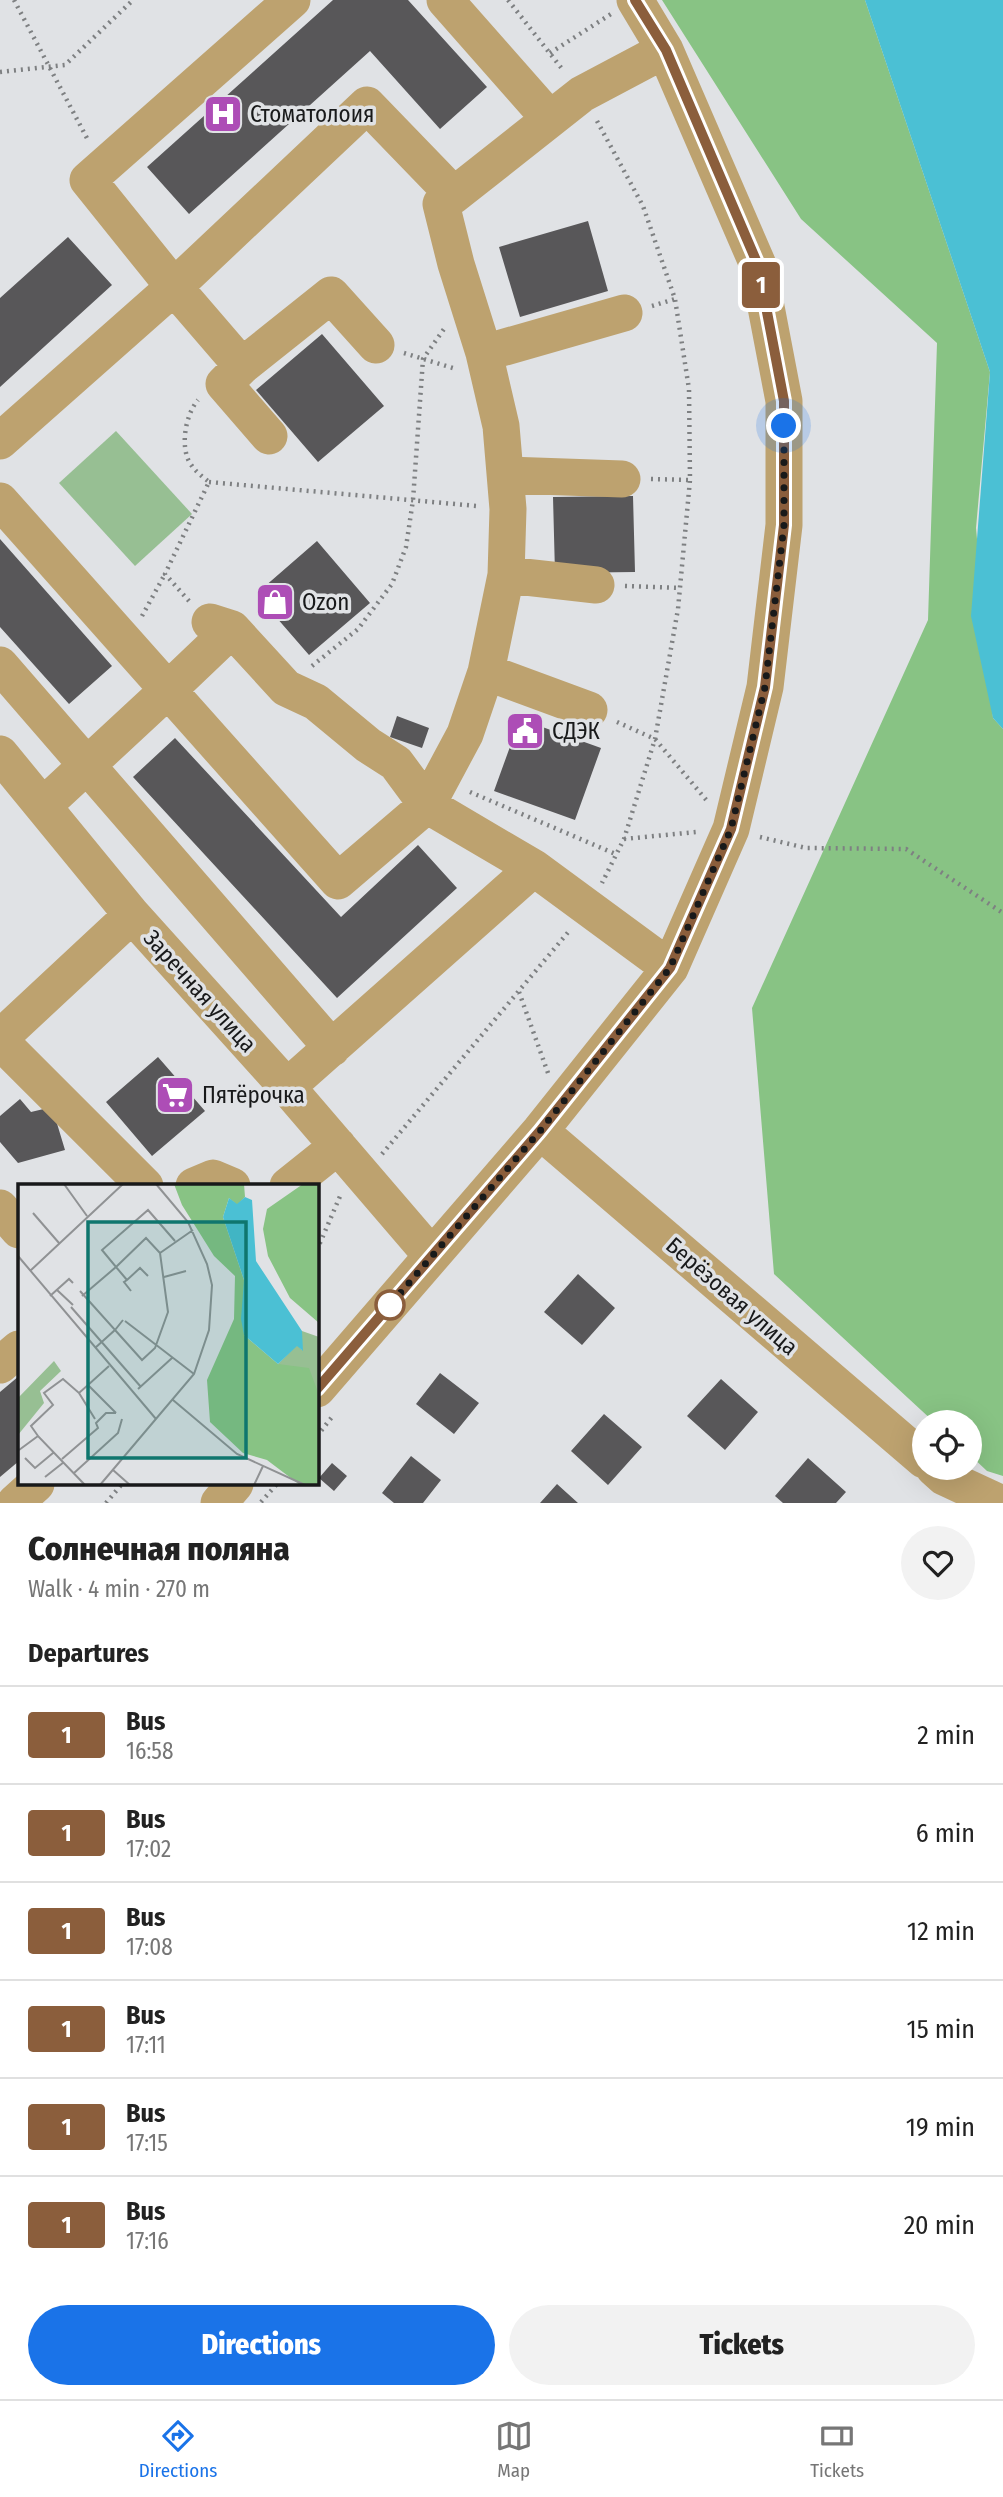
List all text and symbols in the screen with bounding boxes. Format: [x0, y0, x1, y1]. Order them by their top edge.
hospital icon: Стоматолоия [202, 93, 244, 135]
place label: Стоматолоия [250, 100, 374, 128]
line badge: 1 [738, 262, 784, 308]
text: 1 [756, 271, 766, 299]
your location [766, 408, 801, 443]
shop icon: Ozon [254, 581, 296, 623]
place label: Ozon [302, 588, 349, 616]
public building icon: СДЭК [504, 710, 546, 752]
place label: СДЭК [552, 717, 601, 745]
street label: Заречная улица [138, 924, 262, 1058]
supermarket icon: Пятёрочка [154, 1074, 196, 1116]
place label: Пятёрочка [202, 1081, 305, 1109]
inset map [18, 1184, 318, 1486]
street label: Берёзовая улица [660, 1231, 804, 1361]
unlabelled marker [375, 1290, 405, 1320]
map controls [912, 1410, 982, 1480]
button: locate [912, 1410, 982, 1480]
button: heart [901, 1526, 975, 1600]
text: Солнечная поляна [28, 1529, 290, 1569]
text: Walk · 4 min · 270 m [28, 1575, 210, 1603]
text: Departures [28, 1638, 149, 1669]
text: Bus [126, 1706, 165, 1737]
text: 2 min [917, 1720, 975, 1751]
text: 1 [61, 1721, 72, 1749]
text: 16:58 [126, 1737, 173, 1765]
text: Bus [126, 1804, 165, 1835]
text: 6 min [916, 1818, 975, 1849]
text: 1 [61, 1819, 72, 1847]
text: 17:02 [126, 1835, 171, 1863]
text: Bus [126, 1902, 165, 1933]
text: 12 min [907, 1916, 975, 1947]
text: 1 [61, 1917, 72, 1945]
text: 17:08 [126, 1933, 173, 1961]
text: Bus [126, 2000, 165, 2031]
text: 15 min [907, 2014, 975, 2045]
text: 1 [61, 2015, 72, 2043]
text: 17:11 [126, 2031, 166, 2059]
text: Bus [126, 2098, 165, 2129]
text: 19 min [906, 2112, 975, 2143]
text: 1 [61, 2113, 72, 2141]
text: 17:15 [126, 2129, 168, 2157]
text: Bus [126, 2196, 165, 2227]
text: 20 min [904, 2210, 975, 2241]
text: 1 [61, 2211, 72, 2239]
text: 17:16 [126, 2227, 169, 2255]
button: Directions [28, 2305, 495, 2385]
button: Tickets [509, 2305, 975, 2385]
tab: Directions [139, 2417, 217, 2482]
tab: Map [495, 2417, 533, 2482]
tab: Tickets [810, 2417, 864, 2482]

